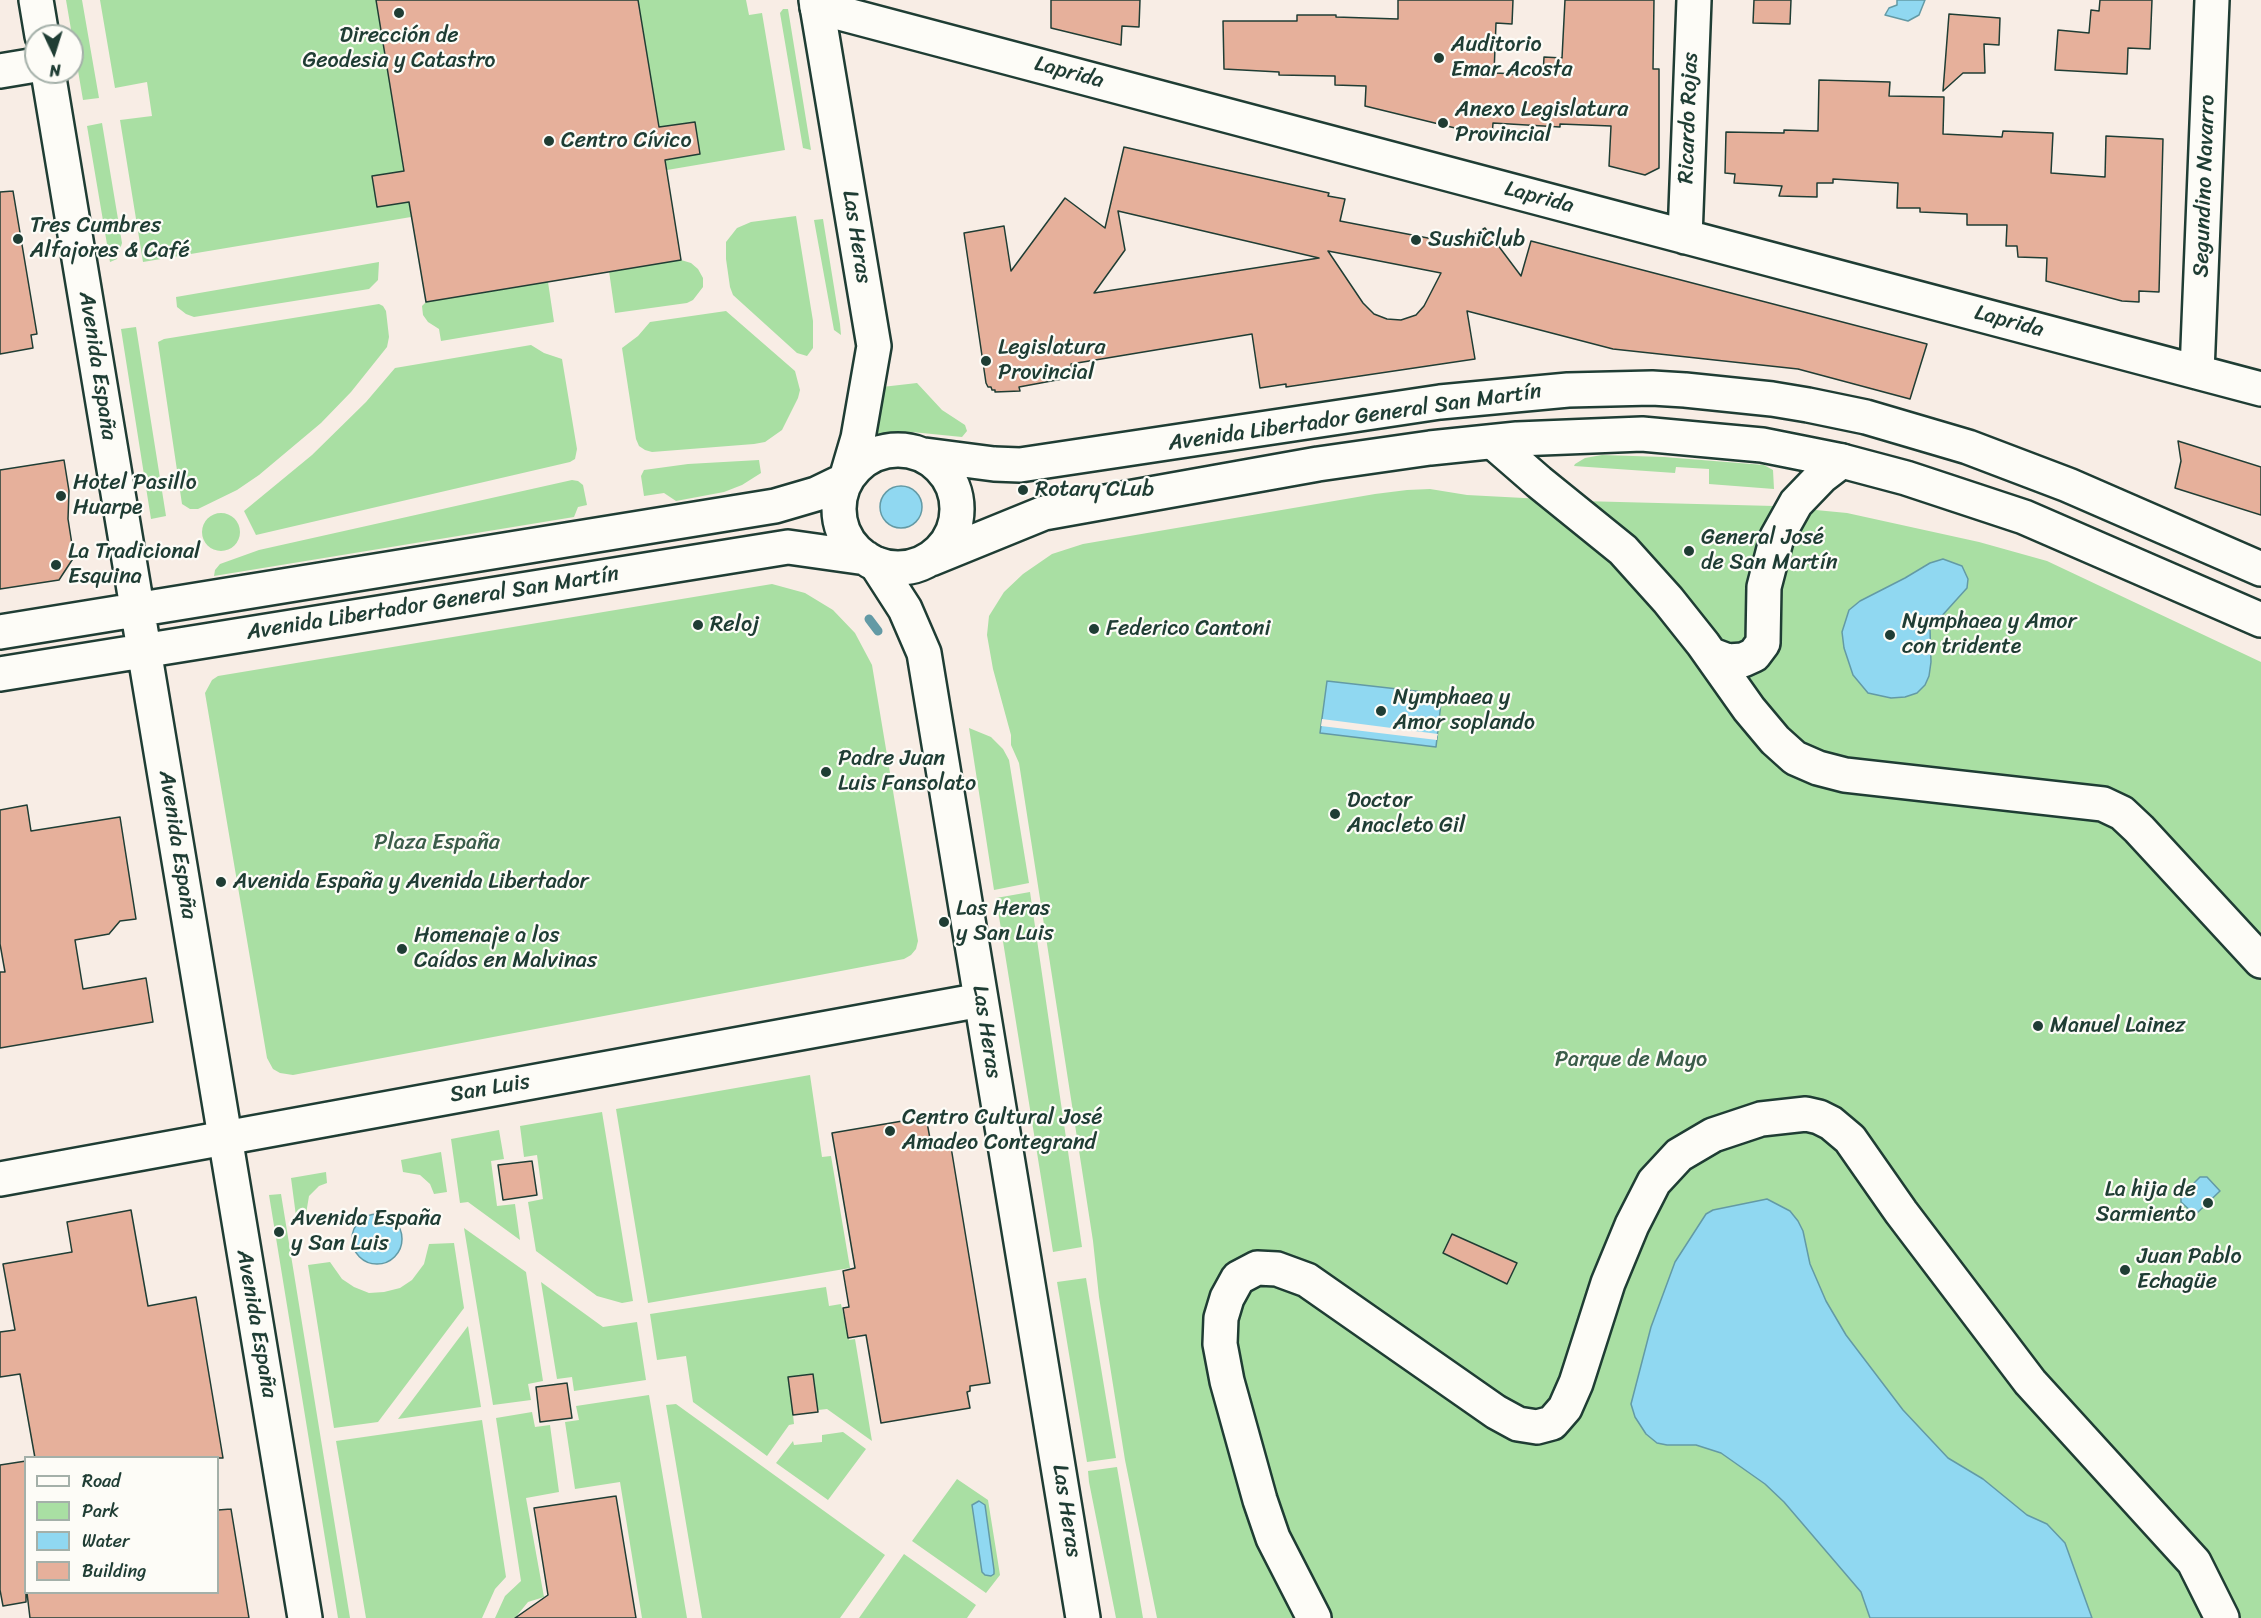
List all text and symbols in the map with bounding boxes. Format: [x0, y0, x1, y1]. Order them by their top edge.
marker: Dirección de Geodesia y Catastro [392, 6, 406, 20]
place label: Dirección de Geodesia y Catastro [303, 23, 495, 74]
north arrow [24, 24, 84, 84]
place label: Auditorio Emar Acosta [1451, 32, 1573, 84]
street label: Laprida [1032, 51, 1106, 95]
marker: Auditorio Emar Acosta [1432, 51, 1446, 65]
street label: Ricardo Rojas [1674, 52, 1704, 184]
text: N [49, 56, 62, 85]
street label: Segundino Navarro [2189, 94, 2221, 278]
place label: Anexo Legislatura Provincial [1455, 97, 1628, 148]
marker: Anexo Legislatura Provincial [1436, 116, 1450, 130]
place label: Centro Cívico [561, 128, 692, 154]
marker: Centro Cívico [542, 134, 556, 148]
street label: Laprida [1502, 176, 1576, 220]
street label: Las Heras [836, 188, 876, 286]
place label: Tres Cumbres Alfajores & Café [30, 213, 190, 264]
place label: SushiClub [1428, 227, 1525, 253]
marker: Tres Cumbres Alfajores & Café [11, 232, 25, 246]
marker: SushiClub [1409, 233, 1423, 247]
street label: Avenida España [72, 290, 122, 442]
street label: Laprida [1972, 300, 2046, 344]
place label: Legislatura Provincial [998, 335, 1106, 386]
marker: Legislatura Provincial [979, 354, 993, 368]
street label: Avenida Libertador General San Martín [1167, 379, 1543, 457]
place label: Hotel Pasillo Huarpe [73, 470, 197, 522]
place label: Rotary CLub [1035, 477, 1154, 503]
marker: Rotary CLub [1016, 483, 1030, 497]
marker: Hotel Pasillo Huarpe [54, 489, 68, 503]
place label: General José de San Martín [1701, 525, 1838, 576]
place label: La Tradicional Esquina [68, 539, 200, 590]
marker: General José de San Martín [1682, 544, 1696, 558]
marker: La Tradicional Esquina [49, 558, 63, 572]
street label: Avenida Libertador General San Martín [245, 562, 621, 646]
place label: Nymphaea y Amor con tridente [1902, 609, 2076, 660]
place label: Reloj [710, 612, 759, 638]
place label: Federico Cantoni [1106, 616, 1271, 642]
marker: Reloj [691, 618, 705, 632]
marker: Federico Cantoni [1087, 622, 1101, 636]
marker: Nymphaea y Amor con tridente [1883, 628, 1897, 642]
place label: Nymphaea y Amor soplando [1393, 685, 1535, 736]
marker: Nymphaea y Amor soplando [1374, 704, 1388, 718]
place label: Padre Juan Luis Fansolato [838, 746, 976, 798]
marker: Padre Juan Luis Fansolato [819, 765, 833, 779]
street label: Avenida España [152, 769, 202, 921]
place label: Doctor Anacleto Gil [1347, 788, 1465, 840]
marker: Doctor Anacleto Gil [1328, 807, 1342, 821]
park label: Plaza España [374, 830, 500, 856]
place label: Avenida España y Avenida Libertador [233, 869, 589, 895]
marker: Avenida España y Avenida Libertador [214, 875, 228, 889]
place label: Las Heras y San Luis [956, 896, 1054, 948]
marker: Las Heras y San Luis [937, 915, 951, 929]
place label: Homenaje a los Caídos en Malvinas [414, 923, 597, 974]
marker: Homenaje a los Caídos en Malvinas [395, 942, 409, 956]
street label: Las Heras [966, 983, 1006, 1081]
place label: Manuel Lainez [2050, 1013, 2185, 1039]
marker: Manuel Lainez [2031, 1019, 2045, 1033]
park label: Parque de Mayo [1555, 1047, 1707, 1073]
street label: San Luis [448, 1069, 532, 1109]
place label: Centro Cultural José Amadeo Contegrand [902, 1105, 1103, 1156]
marker: Centro Cultural José Amadeo Contegrand [883, 1124, 897, 1138]
place label: La hija de Sarmiento [2096, 1177, 2196, 1228]
marker: La hija de Sarmiento [2201, 1196, 2215, 1210]
place label: Avenida España y San Luis [291, 1206, 441, 1258]
marker: Avenida España y San Luis [272, 1225, 286, 1239]
place label: Juan Pablo Echagüe [2137, 1244, 2242, 1296]
street label: Avenida España [230, 1248, 282, 1400]
marker: Juan Pablo Echagüe [2118, 1263, 2132, 1277]
legend [24, 1456, 219, 1594]
street label: Las Heras [1046, 1462, 1086, 1560]
text: Road [82, 1465, 121, 1497]
text: Park [82, 1495, 119, 1527]
text: Water [82, 1525, 129, 1557]
text: Building [82, 1555, 146, 1587]

